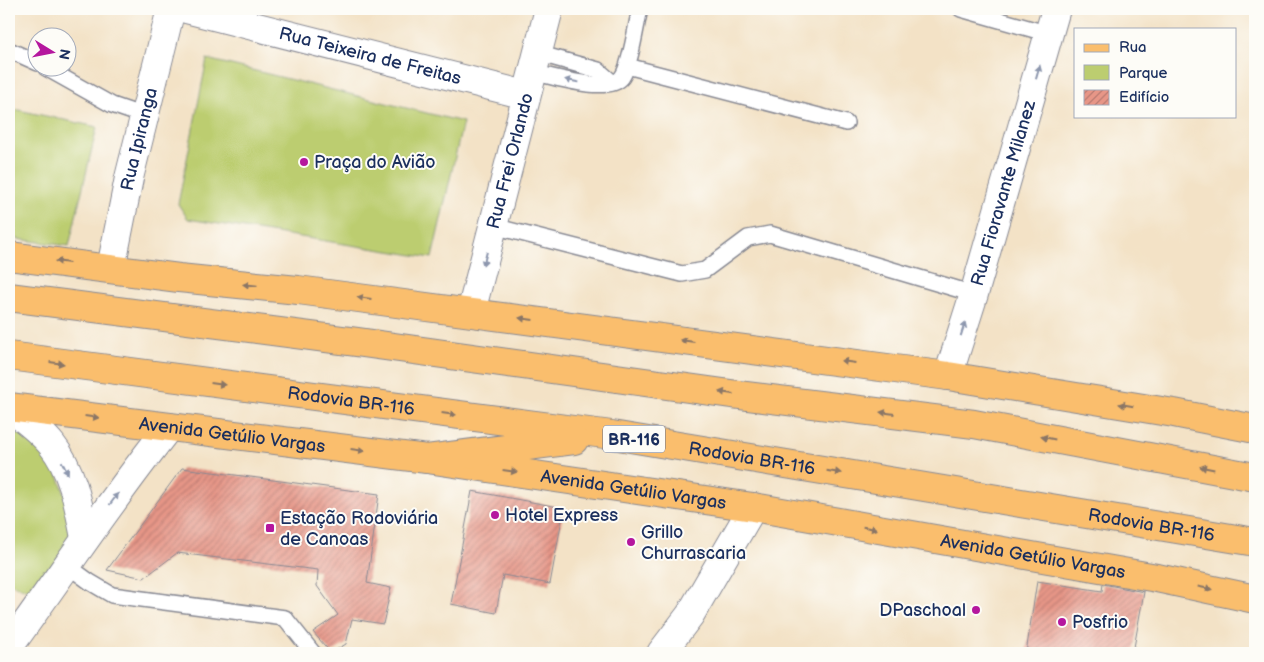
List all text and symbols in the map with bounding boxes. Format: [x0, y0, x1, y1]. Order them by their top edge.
street label: Rua Teixeira de Freitas [277, 23, 463, 89]
north arrow [28, 28, 78, 78]
legend [1074, 28, 1236, 118]
text: Rua [1119, 38, 1147, 57]
text: N [55, 48, 74, 61]
text: Parque [1119, 64, 1168, 83]
one-way arrow [1034, 65, 1042, 80]
one-way arrow [565, 77, 580, 85]
street label: Rua Ipiranga [117, 85, 162, 192]
text: Edifício [1119, 88, 1169, 107]
street label: Rua Frei Orlando [483, 91, 538, 231]
street label: Rua Fioravante Milanez [967, 98, 1040, 288]
place label: Praça do Avião [314, 152, 436, 173]
marker: Praça do Avião [298, 156, 310, 168]
one-way arrow [480, 252, 488, 267]
one-way arrow [54, 258, 70, 266]
one-way arrow [242, 281, 258, 289]
one-way arrow [356, 294, 372, 302]
one-way arrow [517, 315, 533, 323]
one-way arrow [959, 321, 967, 336]
one-way arrow [678, 337, 694, 345]
one-way arrow [839, 358, 855, 366]
one-way arrow [49, 359, 65, 367]
one-way arrow [211, 380, 227, 388]
street label: Rodovia BR-116 [286, 383, 416, 420]
one-way arrow [718, 389, 734, 397]
one-way arrow [1118, 401, 1134, 409]
one-way arrow [879, 409, 895, 417]
one-way arrow [441, 410, 457, 418]
street label: Avenida Getúlio Vargas [138, 413, 327, 457]
one-way arrow [84, 414, 100, 422]
road number: BR-116 [603, 426, 665, 452]
one-way arrow [1039, 434, 1055, 442]
street label: Rodovia BR-116 [687, 438, 817, 480]
one-way arrow [350, 446, 366, 454]
one-way arrow [61, 461, 69, 475]
one-way arrow [1199, 464, 1215, 472]
street label: Avenida Getúlio Vargas [539, 466, 728, 514]
one-way arrow [502, 467, 518, 475]
one-way arrow [827, 469, 843, 477]
one-way arrow [109, 492, 119, 506]
street label: Rodovia BR-116 [1086, 504, 1216, 546]
place label: Hotel Express [505, 505, 618, 526]
place label: Estação Rodoviária de Canoas [280, 508, 438, 550]
marker: Hotel Express [489, 509, 501, 521]
marker: Estação Rodoviária de Canoas [264, 522, 276, 534]
place label: Grillo Churrascaria [641, 522, 746, 564]
one-way arrow [862, 524, 878, 532]
street label: Avenida Getúlio Vargas [939, 530, 1127, 583]
marker: Grillo Churrascaria [625, 536, 637, 548]
one-way arrow [1197, 584, 1212, 592]
place label: DPaschoal [879, 600, 966, 621]
marker: DPaschoal [970, 604, 982, 616]
place label: Posfrio [1072, 612, 1128, 633]
marker: Posfrio [1056, 616, 1068, 628]

